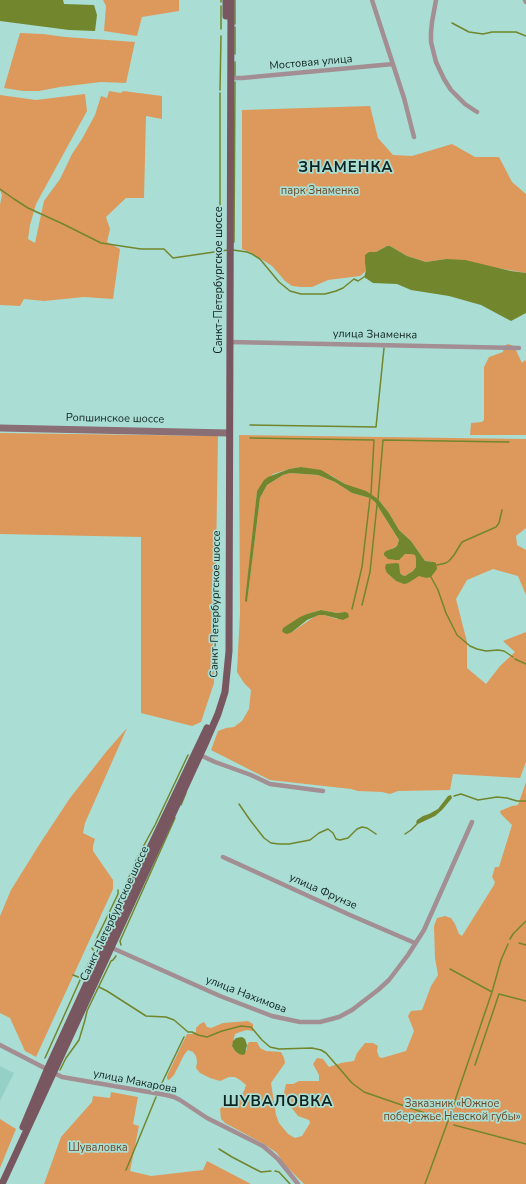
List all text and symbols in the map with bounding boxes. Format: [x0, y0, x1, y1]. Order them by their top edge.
street label: Мостовая улица [269, 53, 353, 73]
district label: ЗНАМЕНКА [299, 159, 393, 177]
park label: парк Знаменка [281, 184, 359, 198]
street label: Санкт-Петербургское шоссе [212, 206, 226, 354]
street label: улица Знаменка [333, 328, 417, 342]
street label: Ропшинское шоссе [66, 412, 164, 426]
street label: Санкт-Петербургское шоссе [208, 530, 224, 678]
street label: Санкт-Петербургское шоссе [78, 844, 152, 984]
street label: улица Фрунзе [287, 871, 359, 913]
street label: улица Нахимова [204, 974, 288, 1016]
street label: улица Макарова [92, 1067, 178, 1097]
district label: ШУВАЛОВКА [223, 1093, 333, 1111]
park label: Заказник «Южное побережье Невской губы» [383, 1097, 521, 1123]
park label: Шуваловка [68, 1141, 128, 1155]

